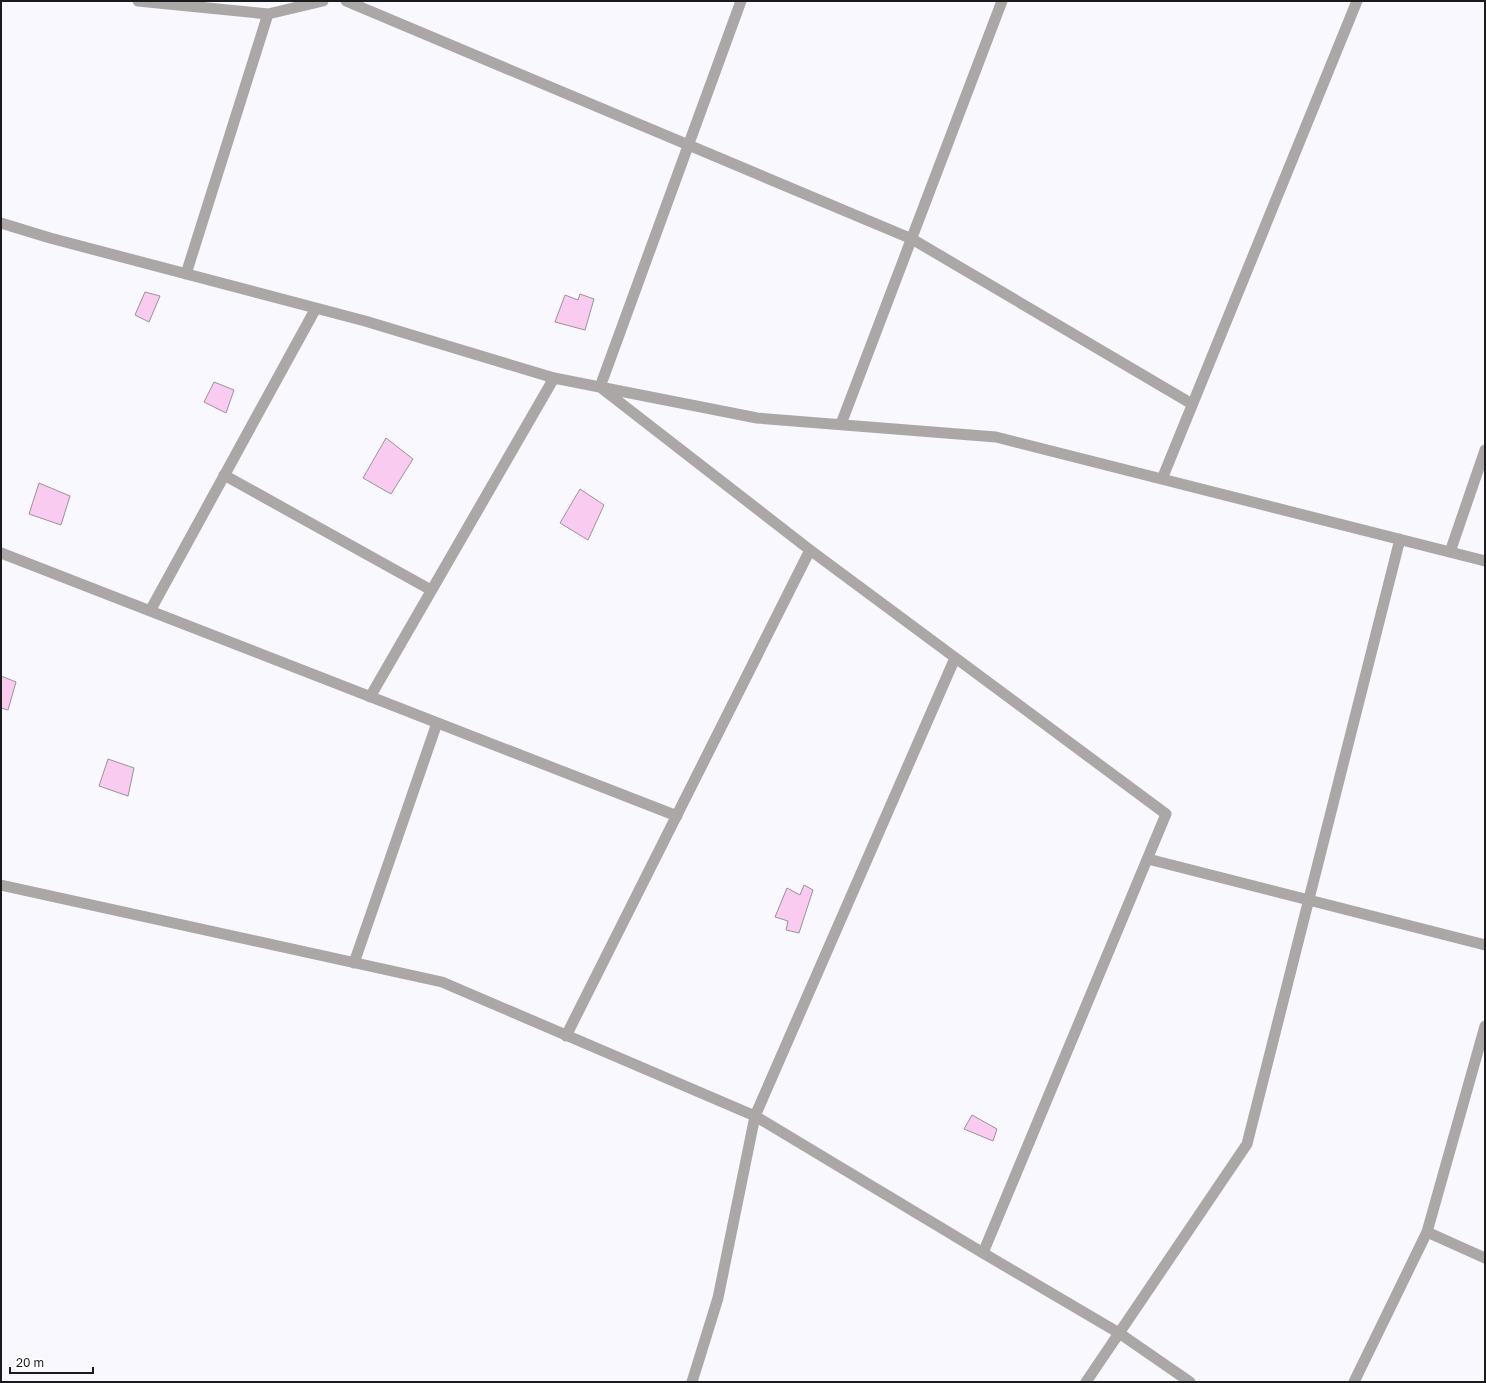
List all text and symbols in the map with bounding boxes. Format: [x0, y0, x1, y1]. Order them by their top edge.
scale bar [10, 1349, 93, 1375]
text: 20 m [16, 1355, 44, 1370]

